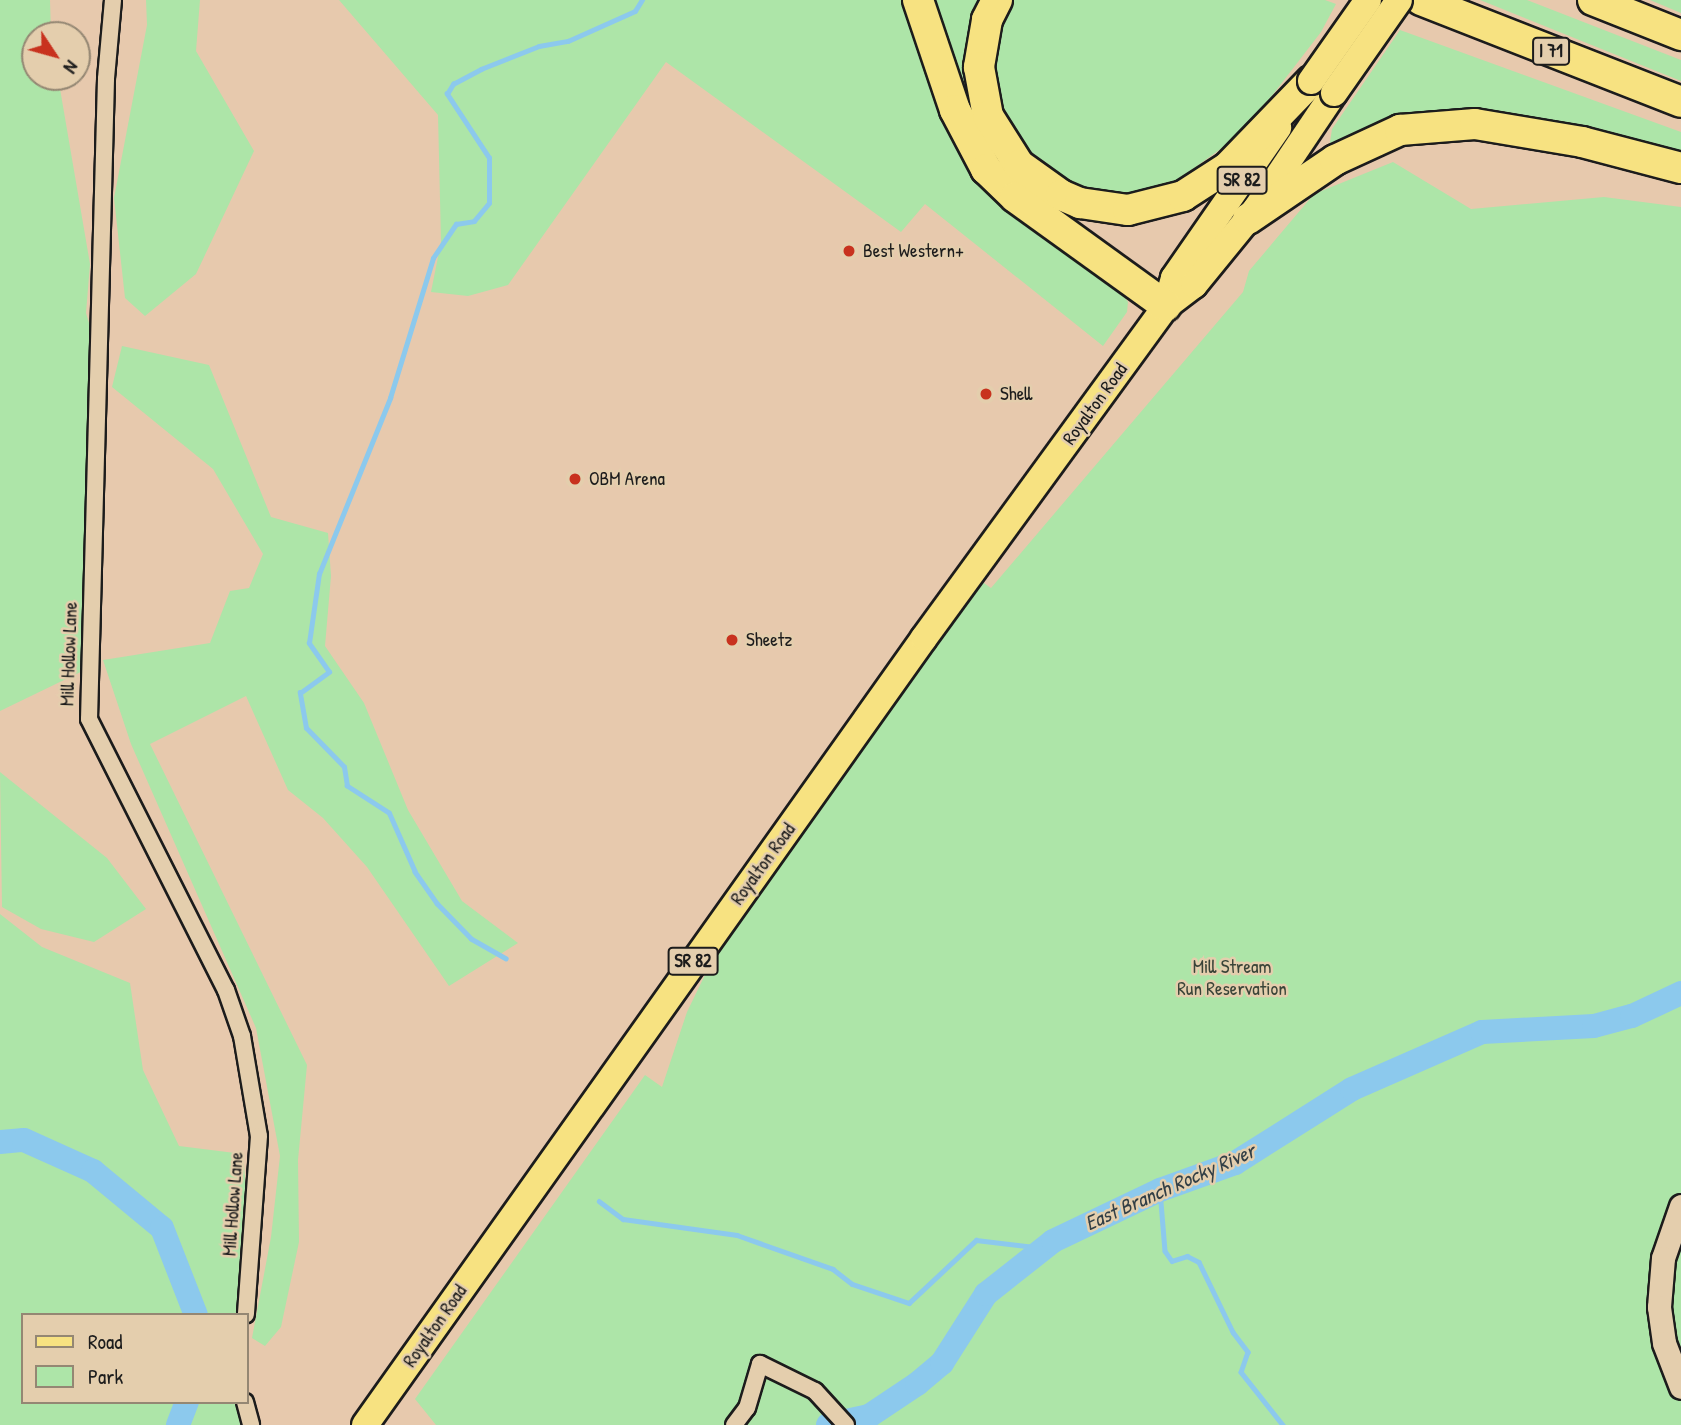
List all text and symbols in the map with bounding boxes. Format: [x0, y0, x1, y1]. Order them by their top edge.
north arrow [21, 21, 91, 91]
road number: I 71 [1532, 36, 1570, 66]
text: N [58, 55, 85, 79]
road number: SR 82 [1216, 166, 1268, 195]
place label: Best Western+ [863, 240, 964, 262]
marker: Best Western+ [841, 243, 857, 259]
street label: Royalton Road [1058, 359, 1132, 449]
place label: Shell [1000, 383, 1032, 405]
marker: Shell [978, 386, 994, 402]
place label: OBM Arena [589, 468, 665, 490]
marker: OBM Arena [567, 471, 583, 487]
street label: Mill Hollow Lane [56, 601, 82, 707]
place label: Sheetz [746, 629, 792, 651]
marker: Sheetz [724, 632, 740, 648]
street label: Royalton Road [726, 819, 800, 909]
road number: SR 82 [667, 946, 719, 976]
park label: Mill Stream Run Reservation [1177, 956, 1287, 1000]
water label: East Branch Rocky River [1081, 1138, 1259, 1236]
street label: Mill Hollow Lane [218, 1151, 248, 1257]
street label: Royalton Road [398, 1281, 472, 1371]
legend [21, 1313, 248, 1404]
text: Road [88, 1327, 122, 1356]
text: Park [88, 1362, 123, 1391]

